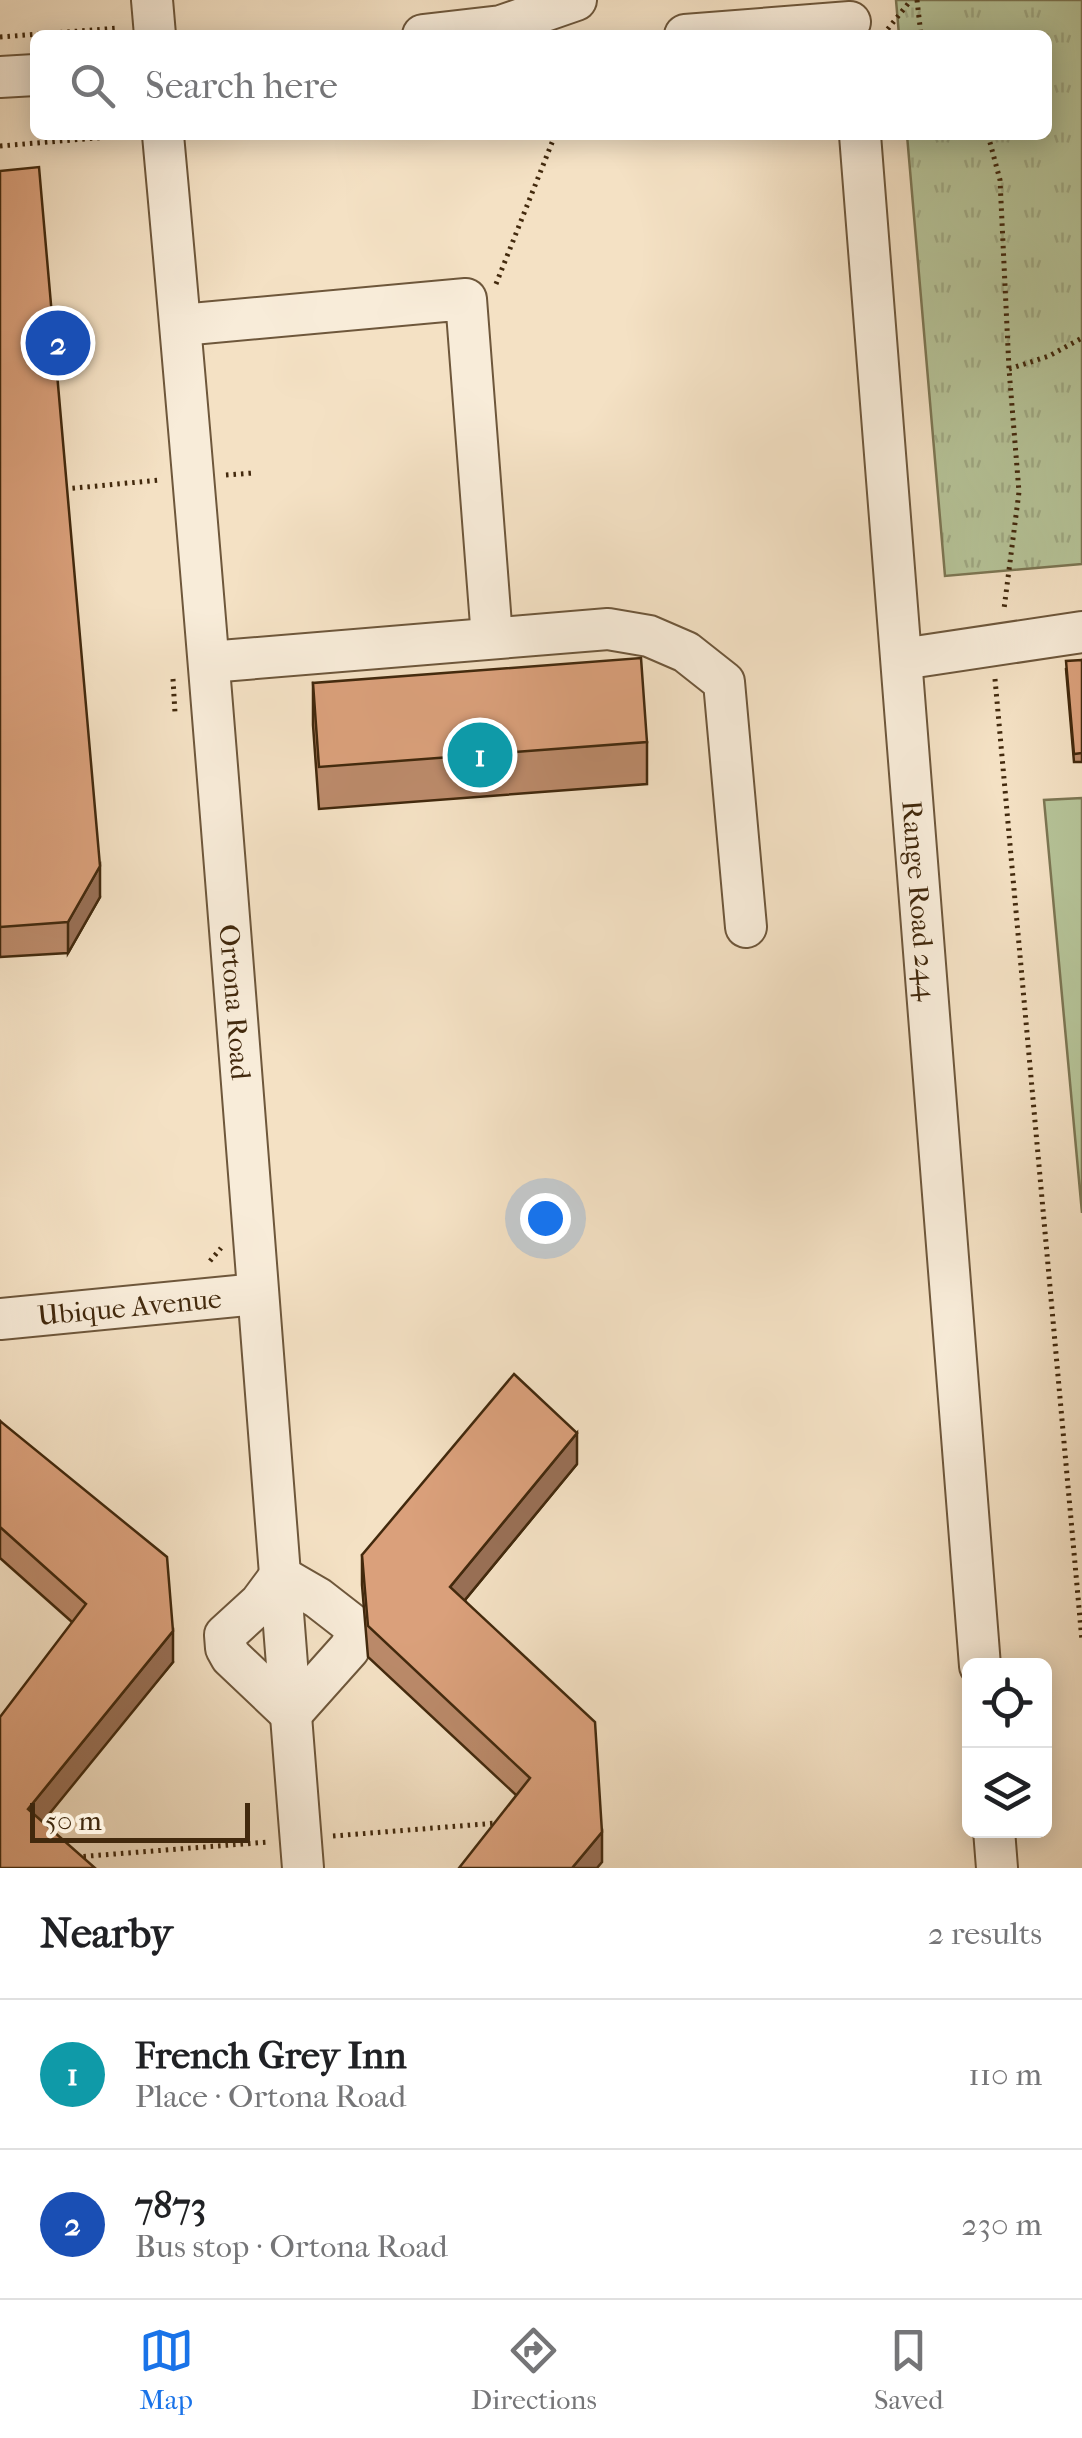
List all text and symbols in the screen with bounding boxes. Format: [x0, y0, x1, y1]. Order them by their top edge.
search box [30, 30, 1052, 140]
icon: search [65, 58, 120, 113]
text: Search here [145, 63, 338, 108]
pin: 2 [26, 306, 90, 380]
pin: 1 [448, 718, 512, 792]
street label: Range Road 244 [895, 799, 944, 1004]
street label: Ortona Road [213, 923, 258, 1082]
your location [520, 1193, 571, 1244]
street label: Ubique Avenue [36, 1282, 223, 1332]
map controls [962, 1658, 1052, 1838]
button: locate [962, 1658, 1052, 1748]
button: layers [962, 1748, 1052, 1838]
scale bar [30, 1798, 250, 1842]
text: 50 m [45, 1804, 102, 1837]
text: Nearby [40, 1909, 172, 1958]
text: 2 results [928, 1915, 1042, 1952]
text: French Grey Inn [135, 2033, 406, 2078]
text: 1 [67, 2056, 78, 2093]
text: 110 m [968, 2056, 1042, 2093]
text: Place · Ortona Road [135, 2078, 406, 2115]
text: 7873 [135, 2183, 206, 2228]
text: 2 [64, 2206, 81, 2243]
text: 230 m [961, 2206, 1042, 2243]
text: Bus stop · Ortona Road [135, 2228, 448, 2265]
tab: Map [139, 2323, 194, 2416]
tab: Directions [471, 2323, 597, 2416]
tab: Saved [874, 2323, 943, 2416]

